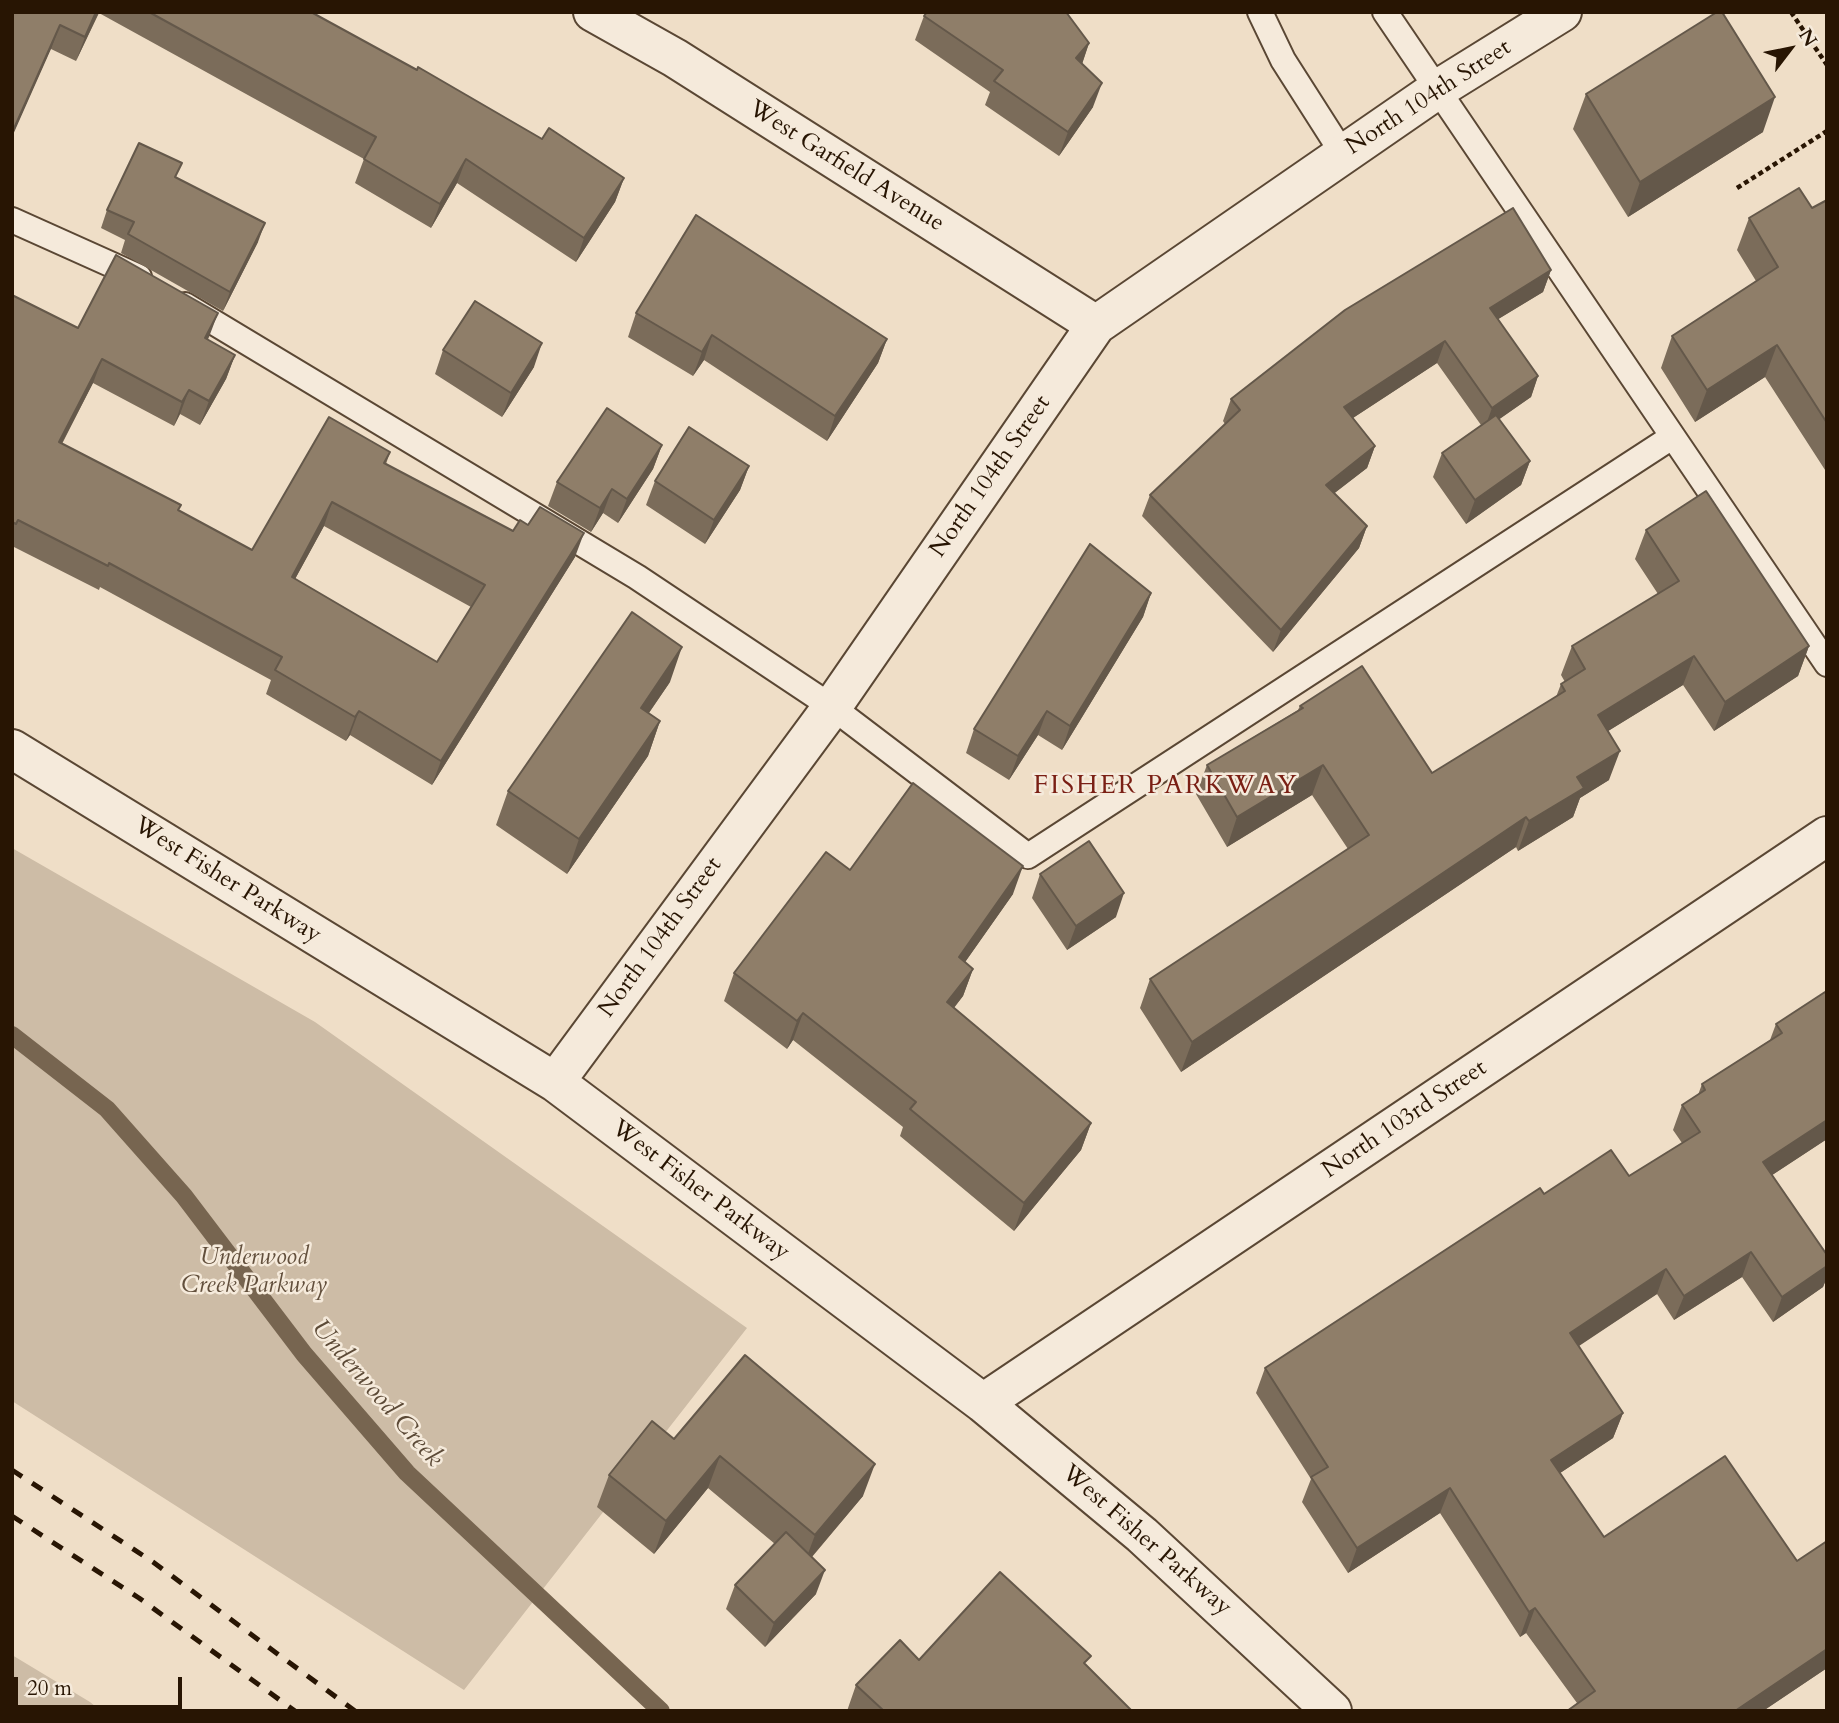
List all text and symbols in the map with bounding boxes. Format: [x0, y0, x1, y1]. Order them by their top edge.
north arrow [1755, 14, 1825, 84]
text: N [1792, 24, 1823, 52]
street label: North 104th Street [1341, 34, 1517, 162]
street label: West Garfield Avenue [743, 95, 949, 239]
street label: North 104th Street [924, 390, 1058, 564]
district label: FISHER PARKWAY [1035, 771, 1297, 803]
street label: West Fisher Parkway [128, 812, 326, 950]
street label: North 104th Street [593, 852, 729, 1024]
street label: North 103rd Street [1317, 1054, 1493, 1186]
street label: West Fisher Parkway [605, 1115, 795, 1267]
park label: Underwood Creek Parkway [181, 1244, 327, 1300]
water label: Underwood Creek [303, 1314, 449, 1474]
street label: West Fisher Parkway [1055, 1459, 1237, 1623]
scale bar [18, 1664, 186, 1708]
text: 20 m [27, 1674, 72, 1703]

